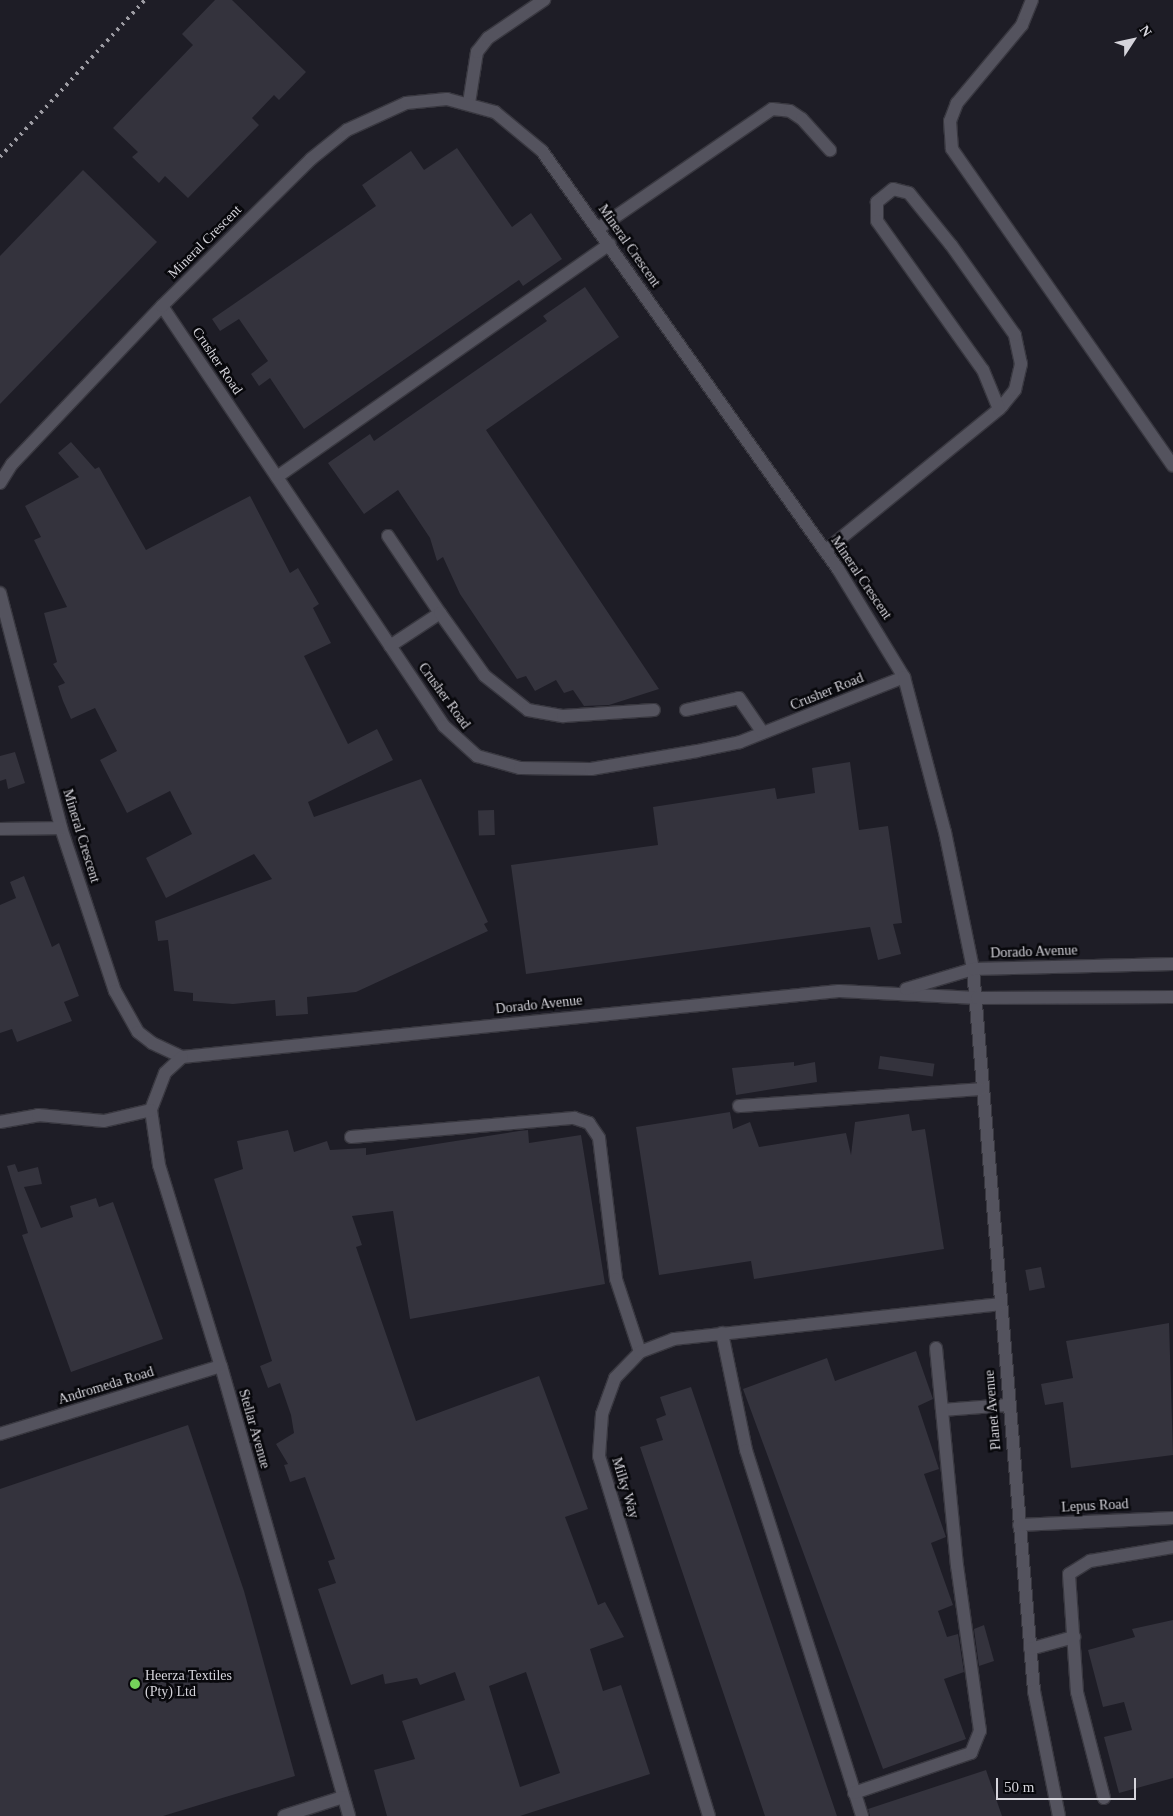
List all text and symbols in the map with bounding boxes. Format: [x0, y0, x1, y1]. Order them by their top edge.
north arrow [1108, 15, 1158, 65]
text: N [1137, 23, 1155, 40]
street label: Mineral Crescent [165, 202, 245, 282]
street label: Mineral Crescent [594, 202, 664, 290]
street label: Crusher Road [188, 324, 246, 398]
street label: Mineral Crescent [827, 533, 895, 623]
street label: Crusher Road [414, 660, 474, 732]
street label: Crusher Road [788, 670, 866, 714]
street label: Mineral Crescent [59, 787, 103, 885]
street label: Dorado Avenue [990, 942, 1078, 962]
street label: Dorado Avenue [494, 992, 584, 1018]
street label: Andromeda Road [56, 1363, 156, 1409]
street label: Planet Avenue [981, 1369, 1005, 1451]
street label: Stellar Avenue [235, 1387, 273, 1471]
street label: Milky Way [608, 1455, 642, 1521]
street label: Lepus Road [1061, 1496, 1129, 1516]
place label: Heerza Textiles (Pty) Ltd [145, 1668, 232, 1700]
marker: Heerza Textiles (Pty) Ltd [129, 1678, 141, 1690]
scale bar [998, 1768, 1138, 1800]
text: 50 m [1004, 1779, 1034, 1795]

